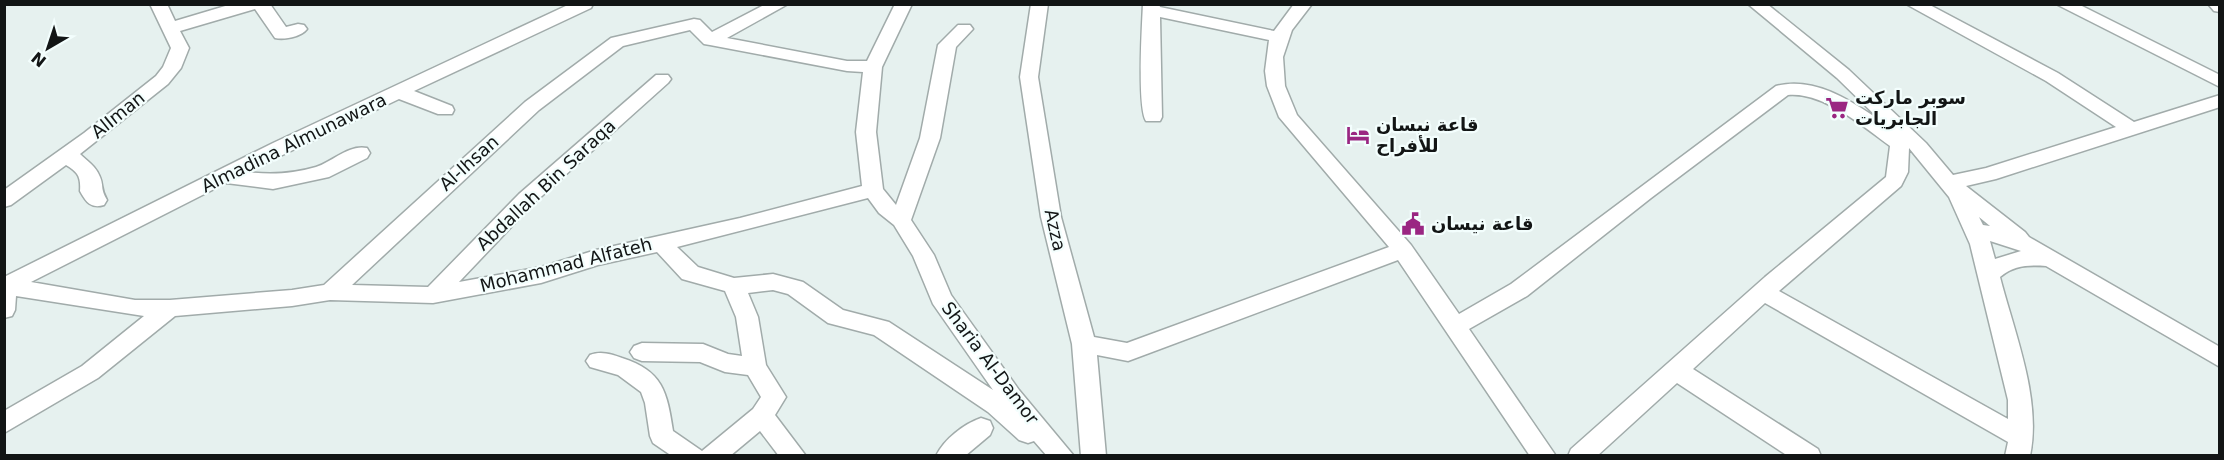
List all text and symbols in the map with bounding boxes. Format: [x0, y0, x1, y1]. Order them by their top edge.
north arrow [18, 18, 78, 78]
text: N [28, 48, 50, 71]
street label: AlIman [87, 87, 149, 142]
place label: سوبر ماركت الجابريات [1855, 87, 1966, 130]
street label: Almadina Almunawara [198, 89, 390, 197]
supermarket icon: سوبر ماركت الجابريات [1824, 95, 1850, 121]
place label: قاعة نيسان للأفراح [1376, 114, 1479, 157]
street label: Abdallah Bin Saraqa [472, 115, 619, 254]
hotel icon: قاعة نيسان للأفراح [1345, 122, 1371, 148]
street label: Al-Ihsan [435, 131, 503, 195]
street label: Azza [1041, 207, 1070, 253]
public building icon: قاعة نيسان [1400, 211, 1426, 237]
place label: قاعة نيسان [1431, 213, 1534, 234]
street label: Mohammad Alfateh [478, 233, 654, 296]
street label: Sharia Al-Damor [938, 297, 1044, 428]

